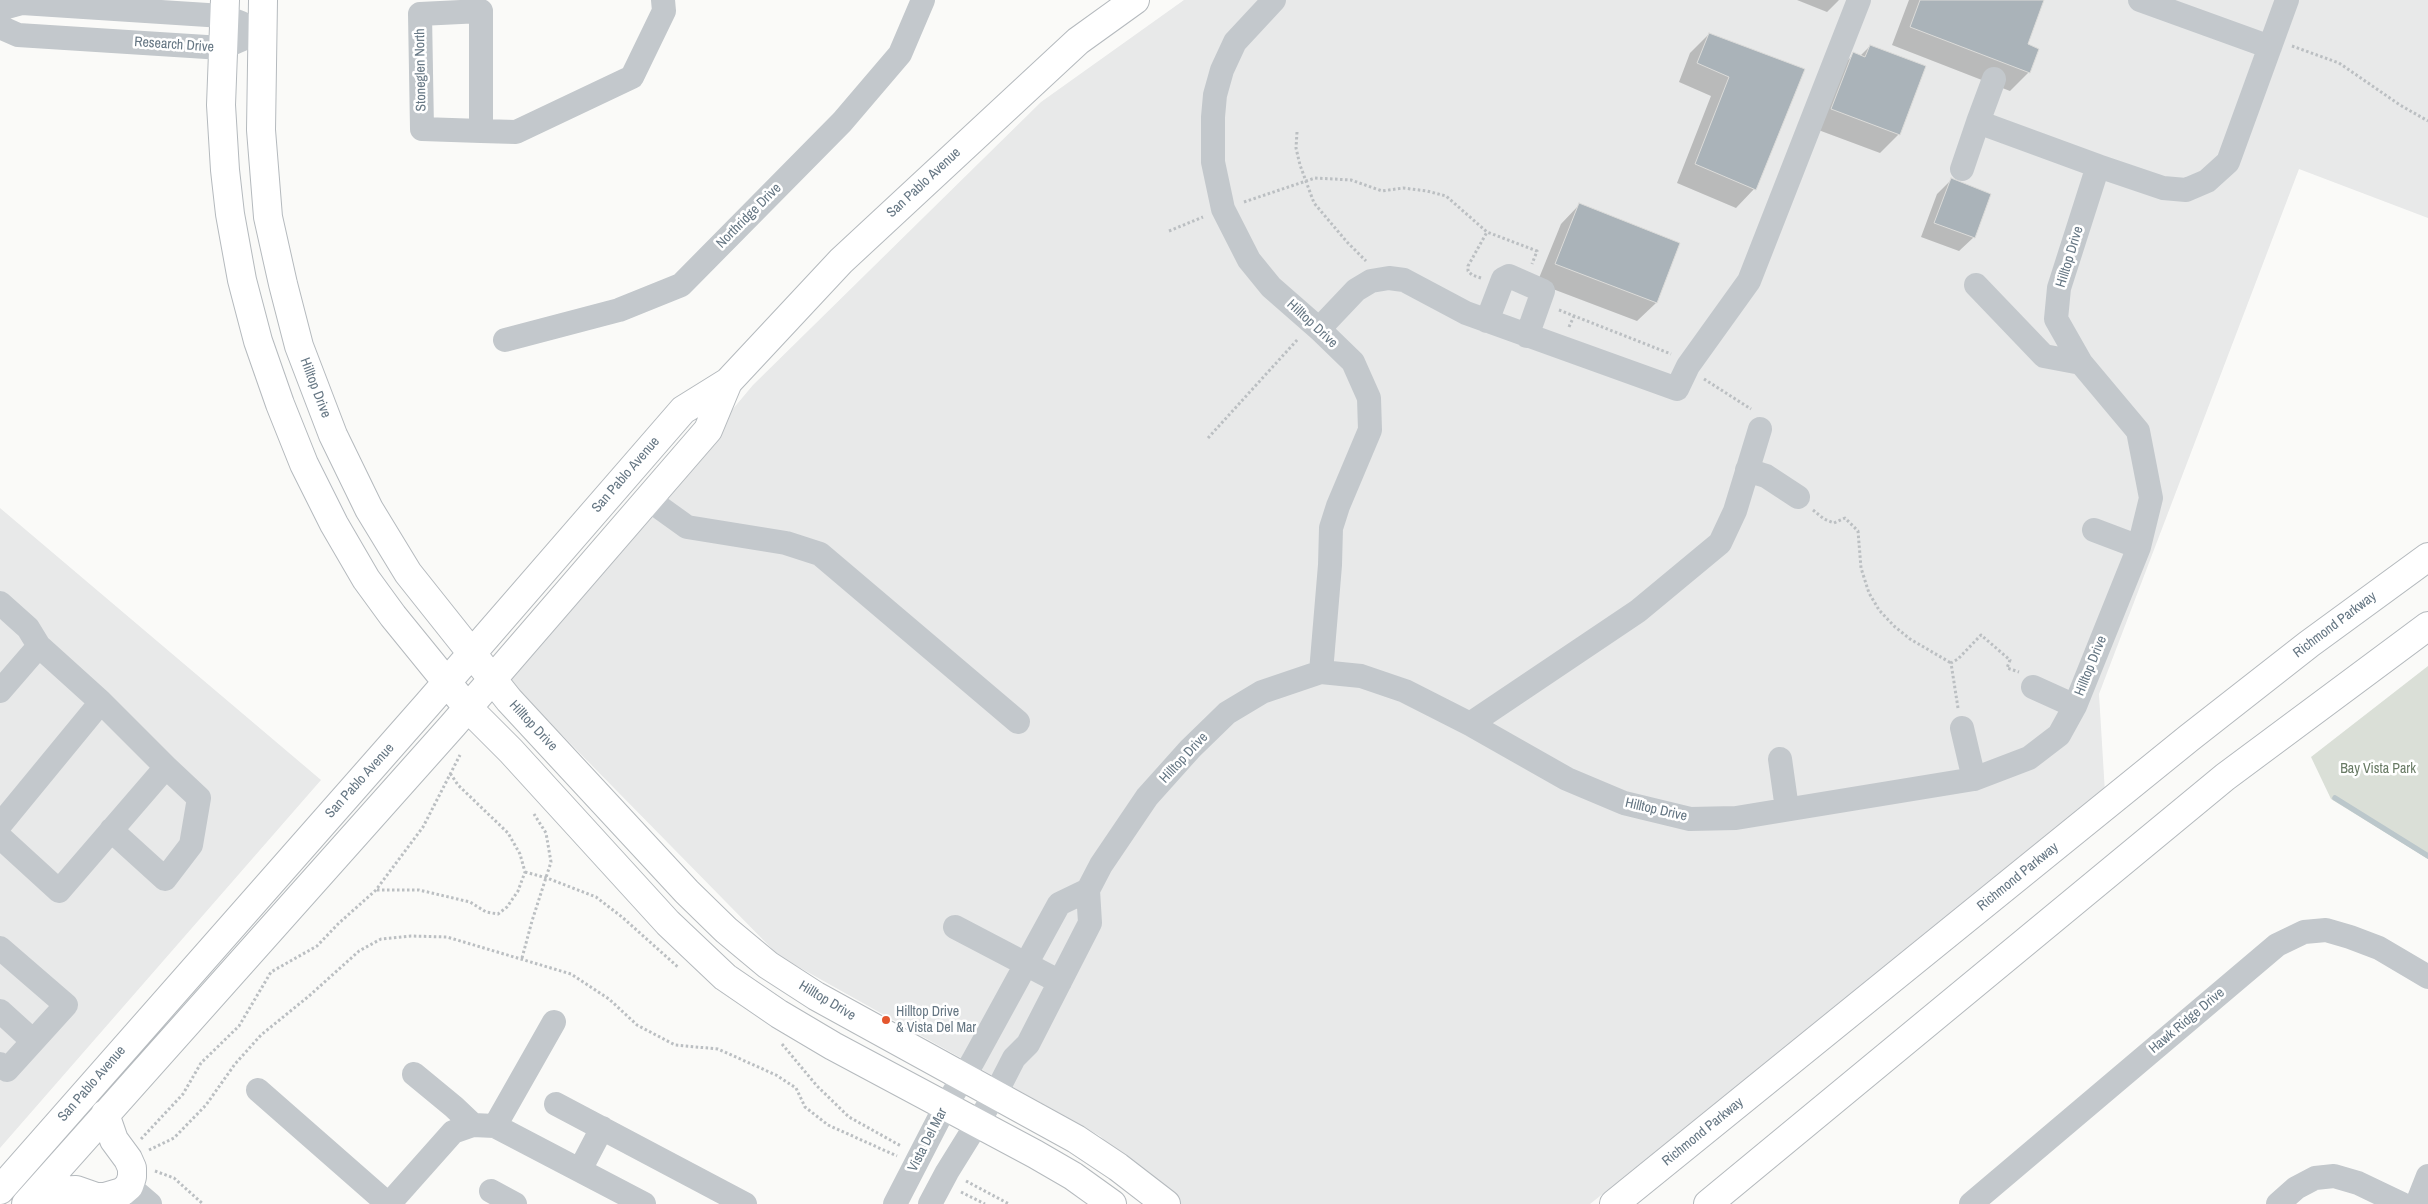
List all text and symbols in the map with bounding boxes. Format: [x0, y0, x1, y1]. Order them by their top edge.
street label: Stoneglen North [412, 28, 430, 112]
street label: Research Drive [134, 34, 214, 56]
street label: San Pablo Avenue [884, 144, 964, 222]
street label: Northridge Drive [713, 180, 785, 252]
street label: Hilltop Drive [2053, 224, 2087, 290]
street label: Hilltop Drive [1283, 296, 1341, 352]
street label: Hilltop Drive [296, 356, 334, 420]
street label: San Pablo Avenue [589, 434, 663, 516]
street label: Richmond Parkway [2290, 588, 2380, 662]
street label: Hilltop Drive [2071, 634, 2111, 698]
street label: Hilltop Drive [505, 697, 561, 755]
street label: Hilltop Drive [1156, 729, 1212, 787]
street label: San Pablo Avenue [322, 740, 398, 822]
park label: Bay Vista Park [2340, 761, 2416, 777]
street label: Hilltop Drive [1623, 795, 1689, 825]
street label: Richmond Parkway [1974, 839, 2062, 915]
street label: Hilltop Drive [796, 978, 858, 1024]
street label: Hawk Ridge Drive [2146, 985, 2228, 1057]
place label: Hilltop Drive & Vista Del Mar [896, 1004, 976, 1036]
marker: Hilltop Drive & Vista Del Mar [880, 1014, 892, 1026]
street label: San Pablo Avenue [55, 1043, 129, 1125]
street label: Richmond Parkway [1659, 1094, 1747, 1170]
street label: Vista Del Mar [905, 1105, 951, 1175]

